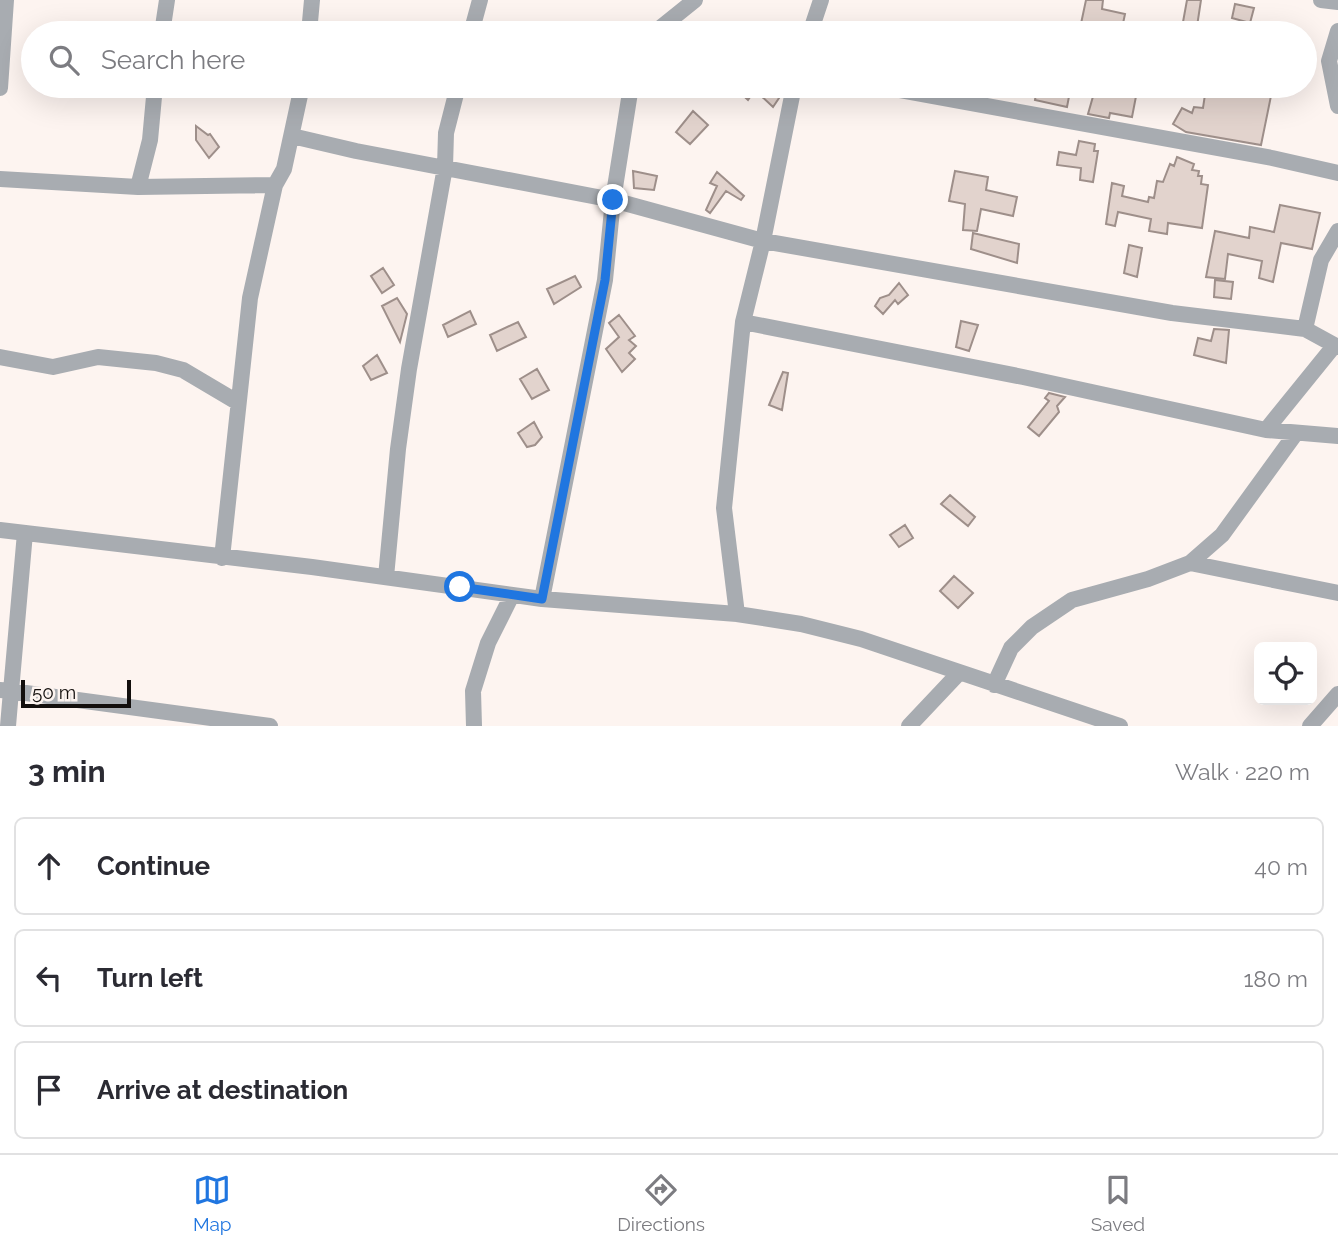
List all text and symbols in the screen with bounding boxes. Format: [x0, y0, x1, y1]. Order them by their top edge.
search box [21, 21, 1317, 98]
icon: search [45, 41, 83, 79]
text: Search here [101, 45, 245, 75]
route end [597, 184, 628, 215]
route start [444, 571, 475, 602]
map controls [1254, 642, 1317, 705]
button: locate [1254, 642, 1317, 705]
scale bar [21, 677, 131, 709]
text: 50 m [32, 681, 76, 703]
text: 3 min [28, 754, 106, 789]
text: Walk · 220 m [1175, 758, 1310, 785]
icon: ahead [30, 847, 68, 885]
text: Continue [97, 851, 210, 881]
text: 40 m [1254, 853, 1308, 880]
icon: left [30, 959, 68, 997]
text: Turn left [97, 963, 203, 993]
text: 180 m [1243, 965, 1308, 992]
icon: arrive [30, 1071, 68, 1109]
text: Arrive at destination [97, 1075, 348, 1105]
tab: Map [193, 1171, 232, 1235]
tab: Directions [617, 1171, 705, 1235]
tab: Saved [1091, 1171, 1145, 1235]

